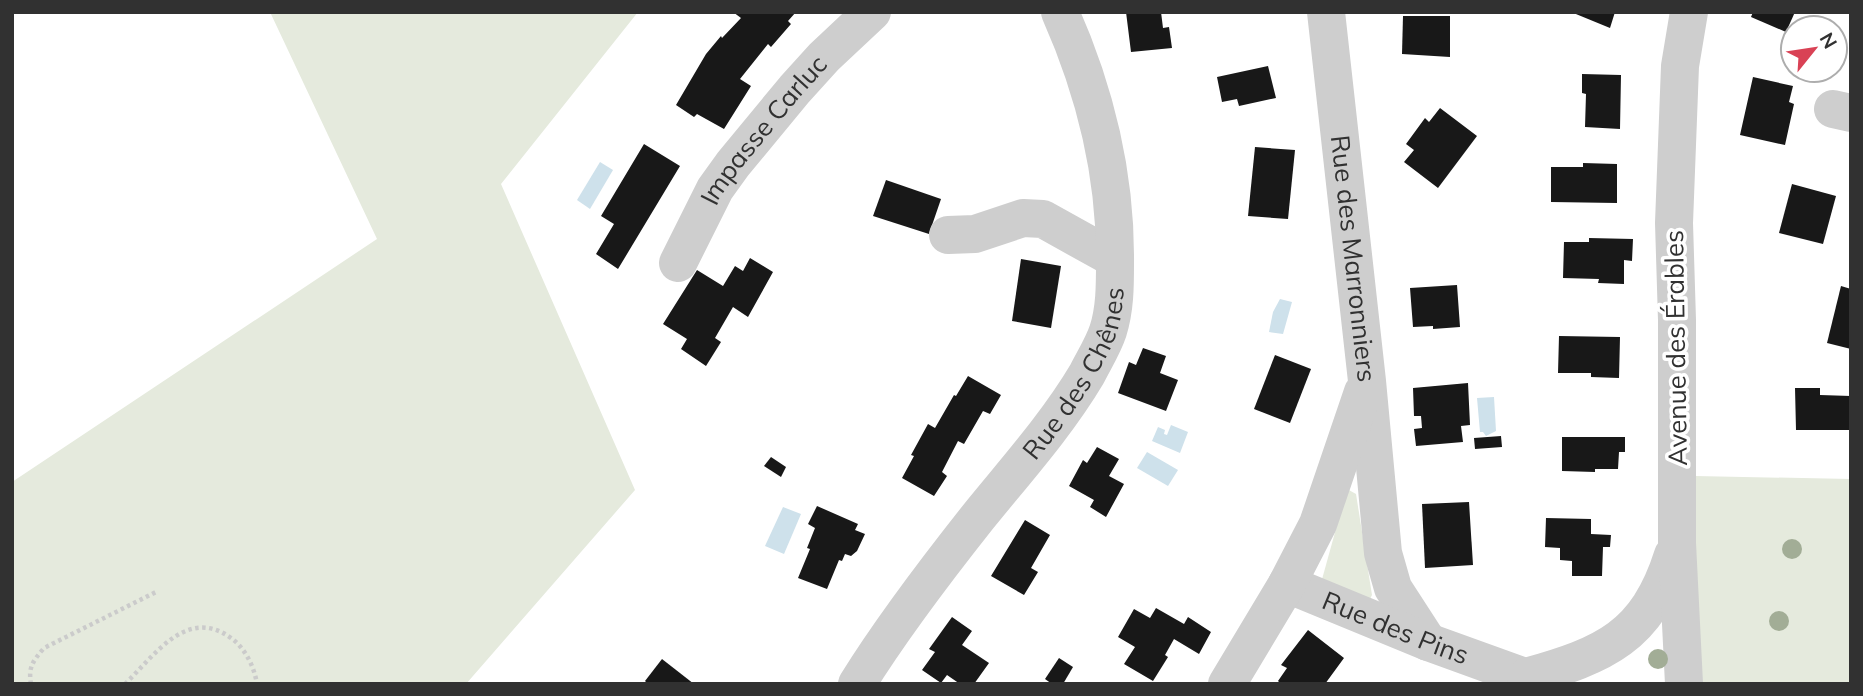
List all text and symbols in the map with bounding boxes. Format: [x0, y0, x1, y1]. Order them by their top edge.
north arrow [1779, 14, 1849, 84]
text: N [1815, 28, 1843, 53]
street label: Impasse Carluc [693, 48, 834, 210]
street label: Rue des Marronniers [1324, 133, 1384, 384]
street label: Avenue des Érables [1657, 230, 1694, 466]
street label: Rue des Chênes [1015, 286, 1131, 466]
street label: Rue des Pins [1318, 583, 1473, 671]

